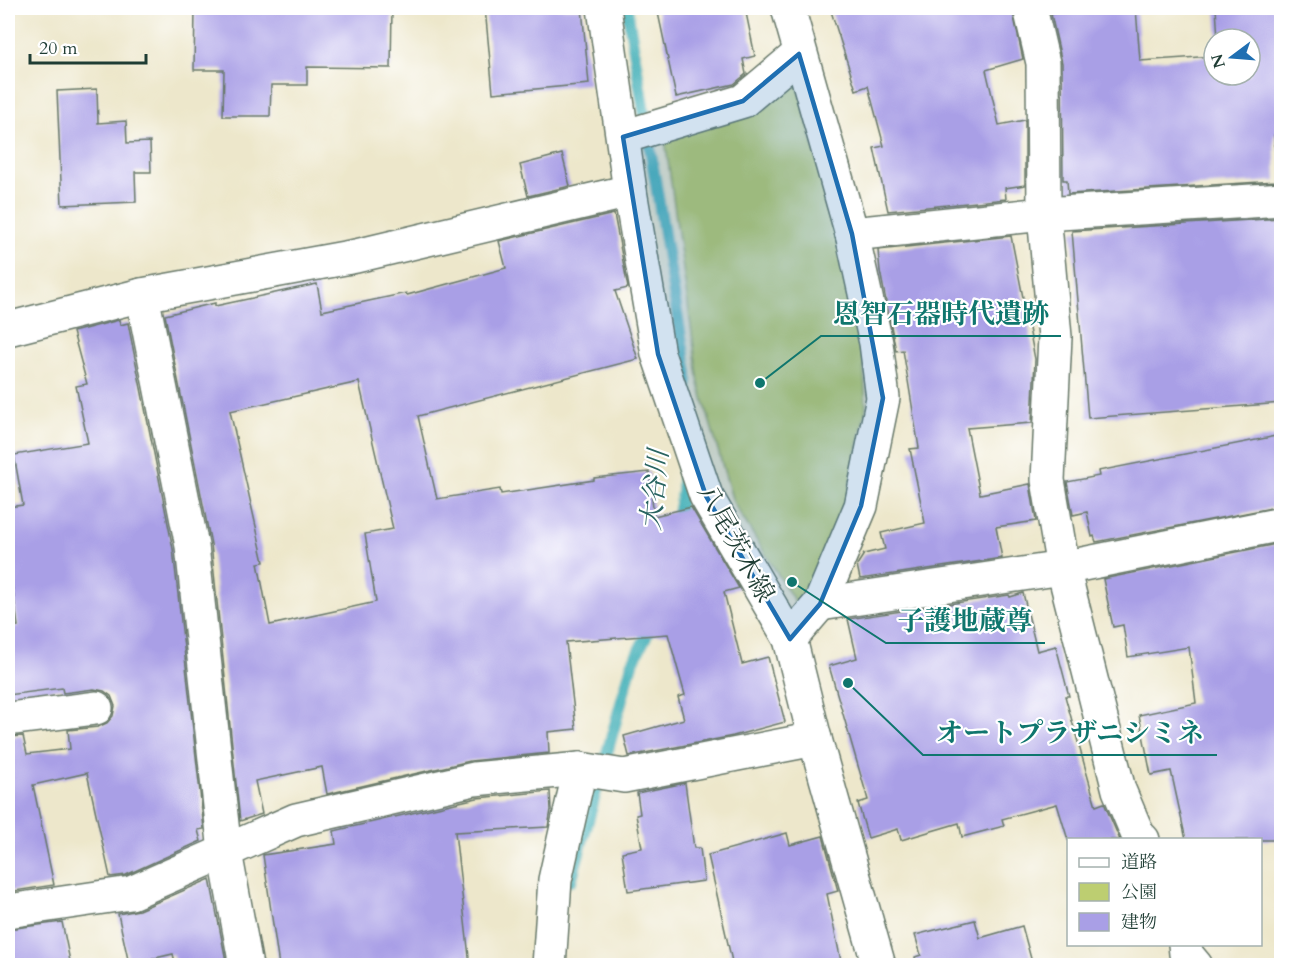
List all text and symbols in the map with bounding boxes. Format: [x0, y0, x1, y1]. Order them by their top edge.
scale bar [30, 27, 146, 65]
north arrow [1202, 27, 1262, 87]
text: 20 m [39, 36, 78, 61]
text: N [1206, 51, 1231, 71]
callout: 恩智石器時代遺跡 [821, 291, 1061, 336]
text: 恩智石器時代遺跡 [833, 296, 1049, 333]
water label: 大谷川 [632, 445, 678, 532]
street label: 八尾茨木線 [689, 478, 783, 608]
callout: 子護地蔵尊 [886, 598, 1045, 643]
text: 子護地蔵尊 [898, 603, 1033, 640]
callout: オートプラザニシミネ [923, 710, 1217, 755]
text: オートプラザニシミネ [936, 715, 1204, 752]
legend [1067, 838, 1262, 946]
text: 道路 [1121, 850, 1157, 875]
text: 公園 [1121, 880, 1157, 905]
text: 建物 [1121, 910, 1157, 935]

